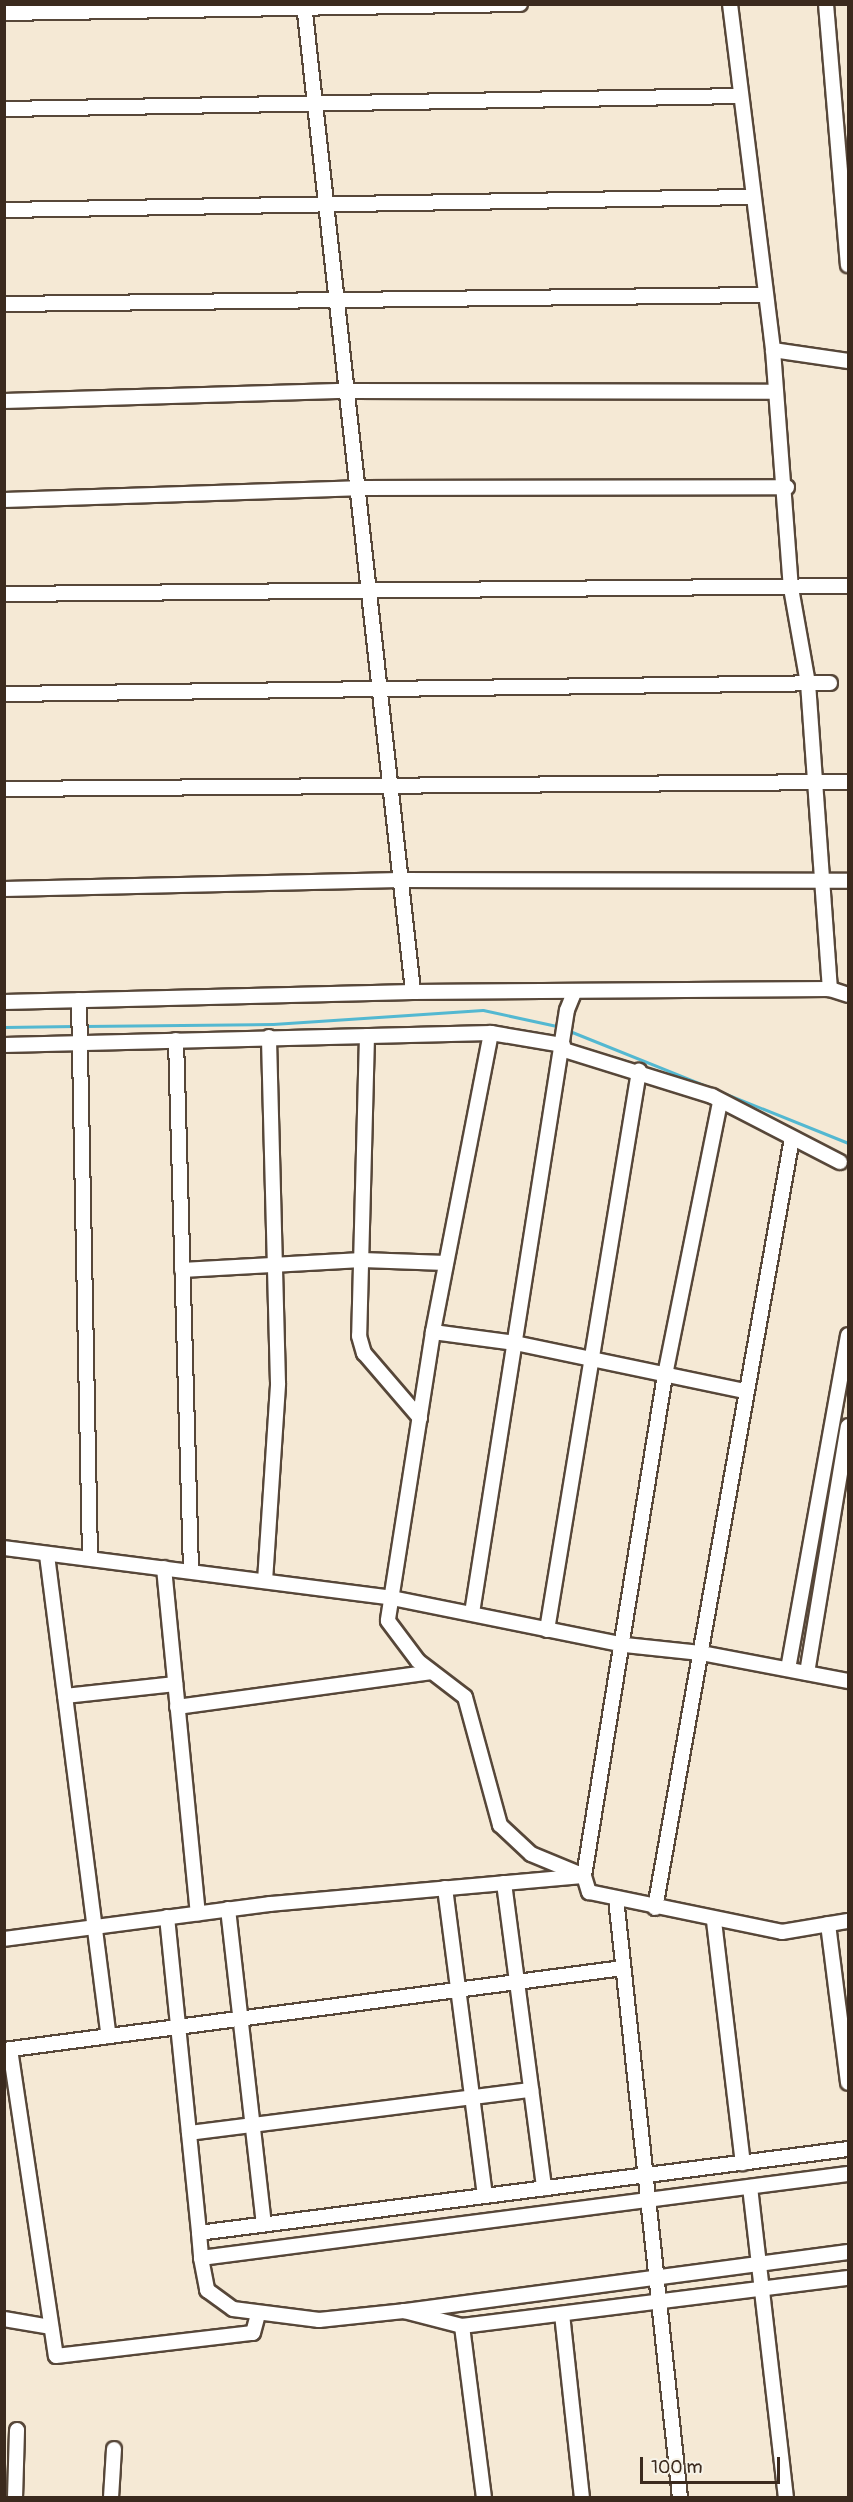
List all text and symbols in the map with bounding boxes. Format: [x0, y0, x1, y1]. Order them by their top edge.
scale bar [643, 2445, 782, 2483]
text: 100 m [651, 2456, 703, 2479]

